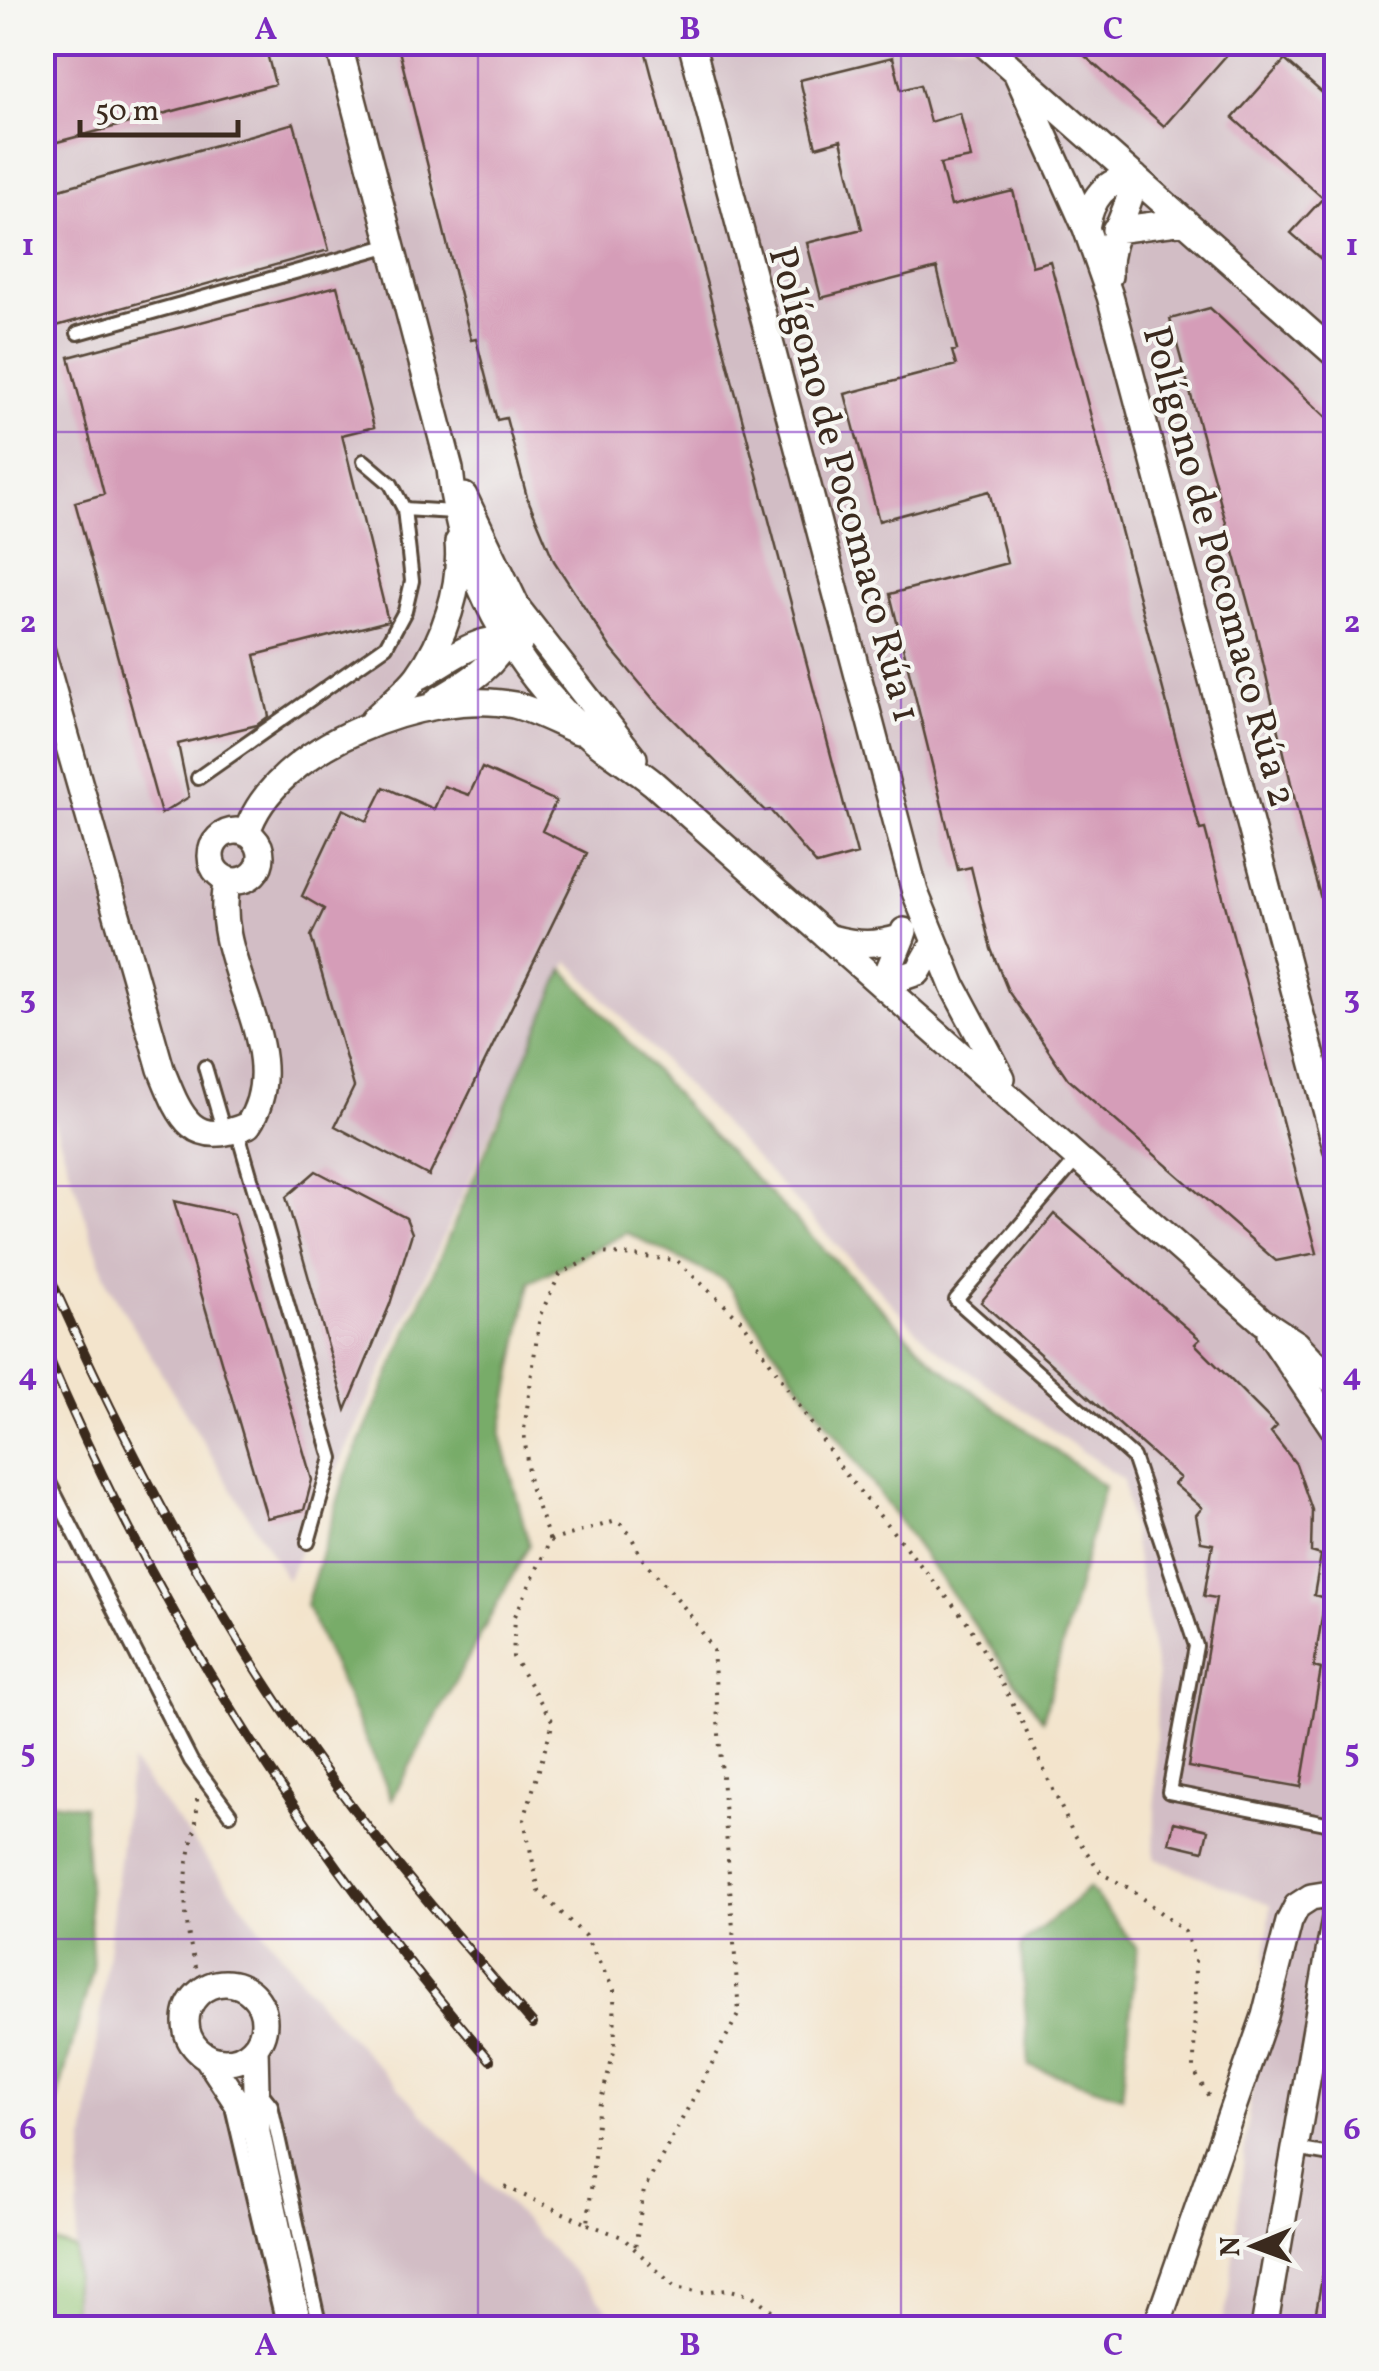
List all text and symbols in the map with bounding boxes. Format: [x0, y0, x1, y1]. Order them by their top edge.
text: A [255, 9, 278, 53]
text: B [679, 9, 701, 53]
text: C [1103, 9, 1123, 53]
scale bar [80, 75, 238, 137]
text: 50 m [95, 91, 159, 133]
text: 1 [22, 225, 34, 269]
text: 1 [1346, 225, 1358, 269]
street label: Polígono de Pocomaco Rúa 1 [752, 241, 933, 729]
street label: Polígono de Pocomaco Rúa 2 [1126, 320, 1308, 814]
text: 2 [20, 602, 36, 646]
text: 2 [1344, 602, 1360, 646]
text: 3 [20, 978, 36, 1022]
text: 3 [1344, 978, 1360, 1022]
text: 4 [18, 1355, 38, 1399]
text: 4 [1342, 1355, 1362, 1399]
text: 5 [20, 1732, 36, 1776]
text: 5 [1344, 1732, 1360, 1776]
text: 6 [19, 2109, 37, 2153]
text: 6 [1343, 2109, 1361, 2153]
north arrow [1204, 2196, 1304, 2296]
text: N [1212, 2236, 1251, 2257]
text: A [255, 2325, 278, 2369]
text: B [679, 2325, 701, 2369]
text: C [1103, 2325, 1123, 2369]

